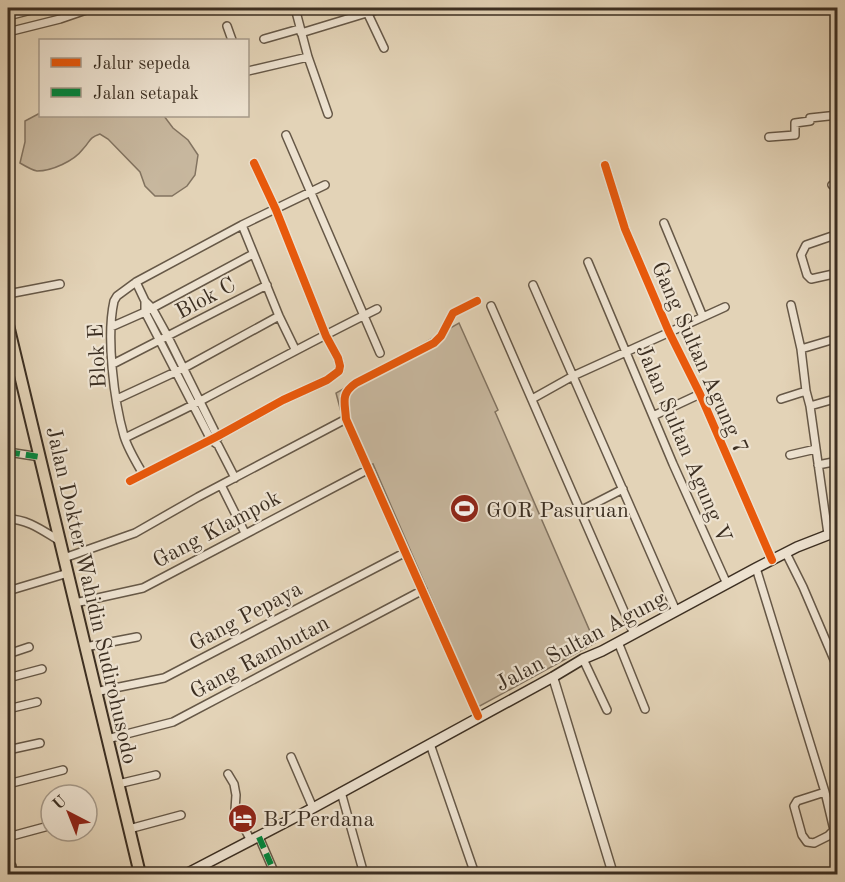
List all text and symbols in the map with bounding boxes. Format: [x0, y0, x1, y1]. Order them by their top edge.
legend [39, 39, 249, 117]
text: Jalur sepeda [93, 55, 191, 73]
text: Jalan setapak [93, 85, 199, 103]
street label: Gang Sultan Agung 7 [647, 258, 751, 457]
street label: Blok C [172, 274, 240, 324]
street label: Blok E [85, 323, 111, 389]
street label: Jalan Sultan Agung V [631, 342, 735, 546]
street label: Jalan Dokter Wahidin Sudirohusodo [41, 425, 141, 766]
street label: Gang Klampok [149, 487, 284, 573]
sports icon: GOR Pasuruan [449, 493, 481, 525]
place label: GOR Pasuruan [486, 500, 629, 522]
street label: Gang Pepaya [186, 578, 306, 656]
street label: Jalan Sultan Agung [492, 587, 670, 696]
street label: Gang Rambutan [187, 612, 333, 704]
north arrow [39, 783, 99, 843]
text: U [50, 793, 71, 814]
hotel icon: BJ Perdana [226, 802, 258, 834]
place label: BJ Perdana [263, 809, 374, 831]

